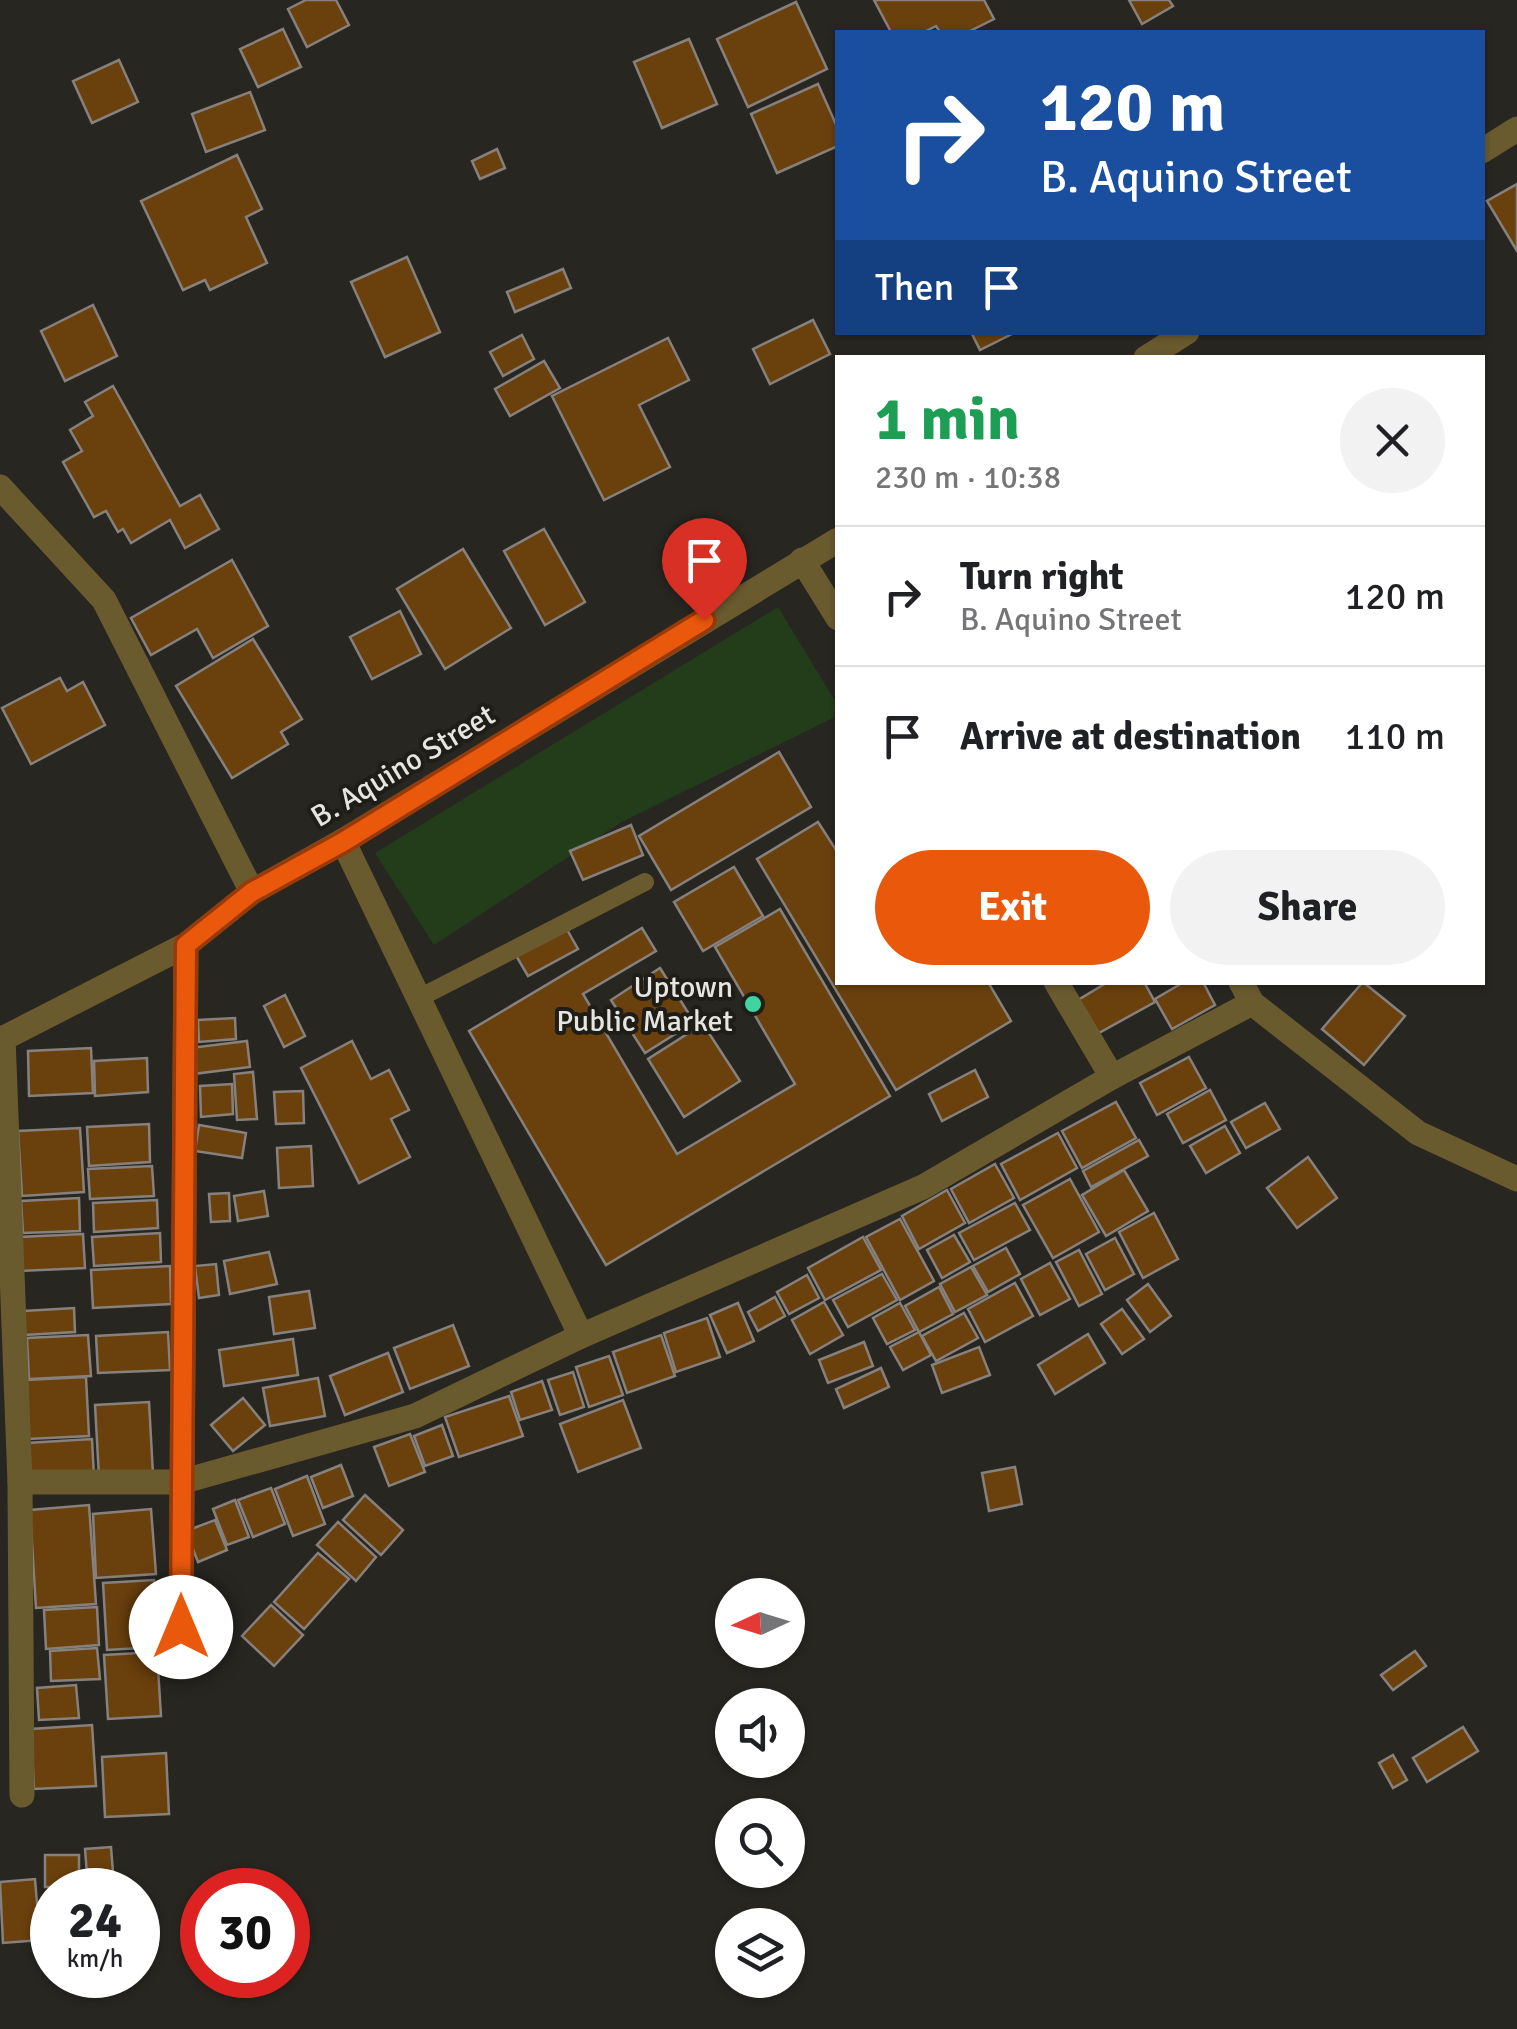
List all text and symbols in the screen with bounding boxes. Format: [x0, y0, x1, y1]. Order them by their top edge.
text: 120 m [1040, 64, 1225, 150]
icon: right [875, 70, 1005, 200]
text: B. Aquino Street [1040, 150, 1352, 205]
icon: arrive [974, 260, 1029, 315]
text: Then [875, 264, 954, 311]
text: 1 min [875, 383, 1020, 457]
button: close [1340, 388, 1445, 493]
text: 230 m · 10:38 [875, 458, 1061, 497]
pin [662, 518, 747, 621]
icon: arrive [677, 533, 732, 588]
text: Turn right [960, 553, 1124, 600]
icon: right [875, 569, 930, 624]
text: 120 m [1345, 573, 1445, 620]
text: B. Aquino Street [960, 600, 1182, 639]
street label: B. Aquino Street [304, 697, 502, 835]
icon: arrive [875, 709, 930, 764]
text: Arrive at destination [960, 713, 1301, 760]
text: 110 m [1345, 713, 1445, 760]
button: Exit [875, 850, 1150, 965]
button: Share [1170, 850, 1445, 965]
place label: Uptown Public Market [556, 969, 733, 1040]
marker: Uptown Public Market [742, 993, 764, 1015]
position arrow [129, 1575, 233, 1679]
north arrow [715, 1578, 805, 1668]
map controls [715, 1578, 805, 1998]
button: sound [715, 1688, 805, 1778]
button: search [715, 1798, 805, 1888]
speed limit sign: 30 [180, 1868, 310, 1998]
text: 24 [68, 1890, 122, 1952]
button: layers [715, 1908, 805, 1998]
text: km/h [67, 1943, 123, 1974]

